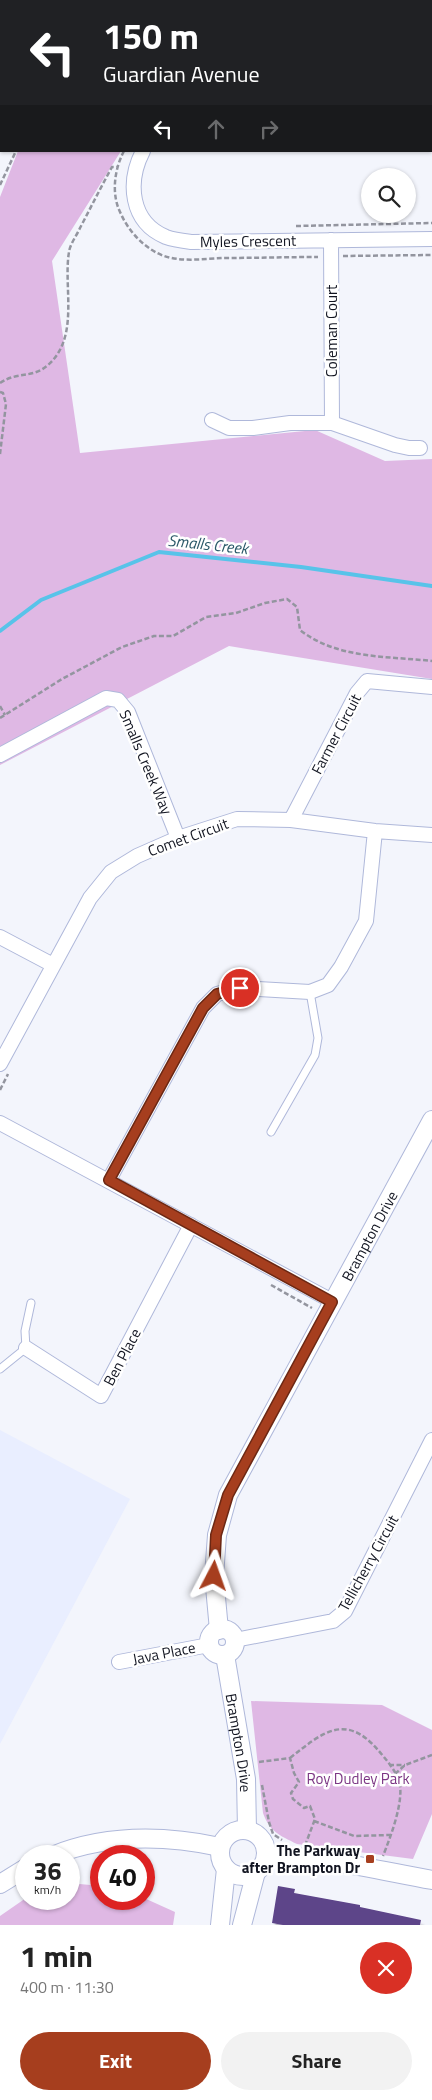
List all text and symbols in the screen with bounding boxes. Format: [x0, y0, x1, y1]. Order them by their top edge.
text: 150 m [103, 9, 199, 63]
icon: left [20, 20, 85, 85]
text: Guardian Avenue [103, 57, 260, 91]
icon: left [149, 115, 177, 143]
icon: ahead [202, 115, 230, 143]
icon: right [255, 115, 283, 143]
map controls [361, 168, 416, 223]
button: search [361, 168, 416, 223]
street label: Myles Crescent [200, 229, 297, 253]
street label: Coleman Court [320, 284, 343, 377]
water label: Smalls Creek [167, 528, 251, 560]
street label: Farmer Circuit [305, 689, 367, 778]
street label: Smalls Creek Way [114, 706, 178, 818]
street label: Comet Circuit [145, 812, 232, 862]
pin [219, 967, 261, 1009]
icon: arrive [226, 974, 254, 1002]
street label: Brampton Drive [335, 1186, 403, 1285]
street label: Ben Place [97, 1324, 147, 1390]
street label: Tellicherry Circuit [332, 1510, 404, 1615]
position arrow [187, 1549, 239, 1601]
street label: Java Place [131, 1636, 197, 1670]
street label: Brampton Drive [220, 1692, 258, 1792]
park label: Roy Dudley Park [306, 1767, 410, 1790]
place label: The Parkway after Brampton Dr [242, 1839, 360, 1879]
speed limit sign: 40 [90, 1845, 155, 1910]
text: 36 [33, 1852, 62, 1890]
marker: The Parkway after Brampton Dr [364, 1853, 376, 1865]
text: km/h [34, 1880, 61, 1899]
text: 1 min [20, 1933, 93, 1979]
button: close [360, 1942, 412, 1994]
text: 400 m · 11:30 [20, 1975, 114, 1999]
button: Exit [20, 2032, 211, 2090]
button: Share [221, 2032, 412, 2090]

